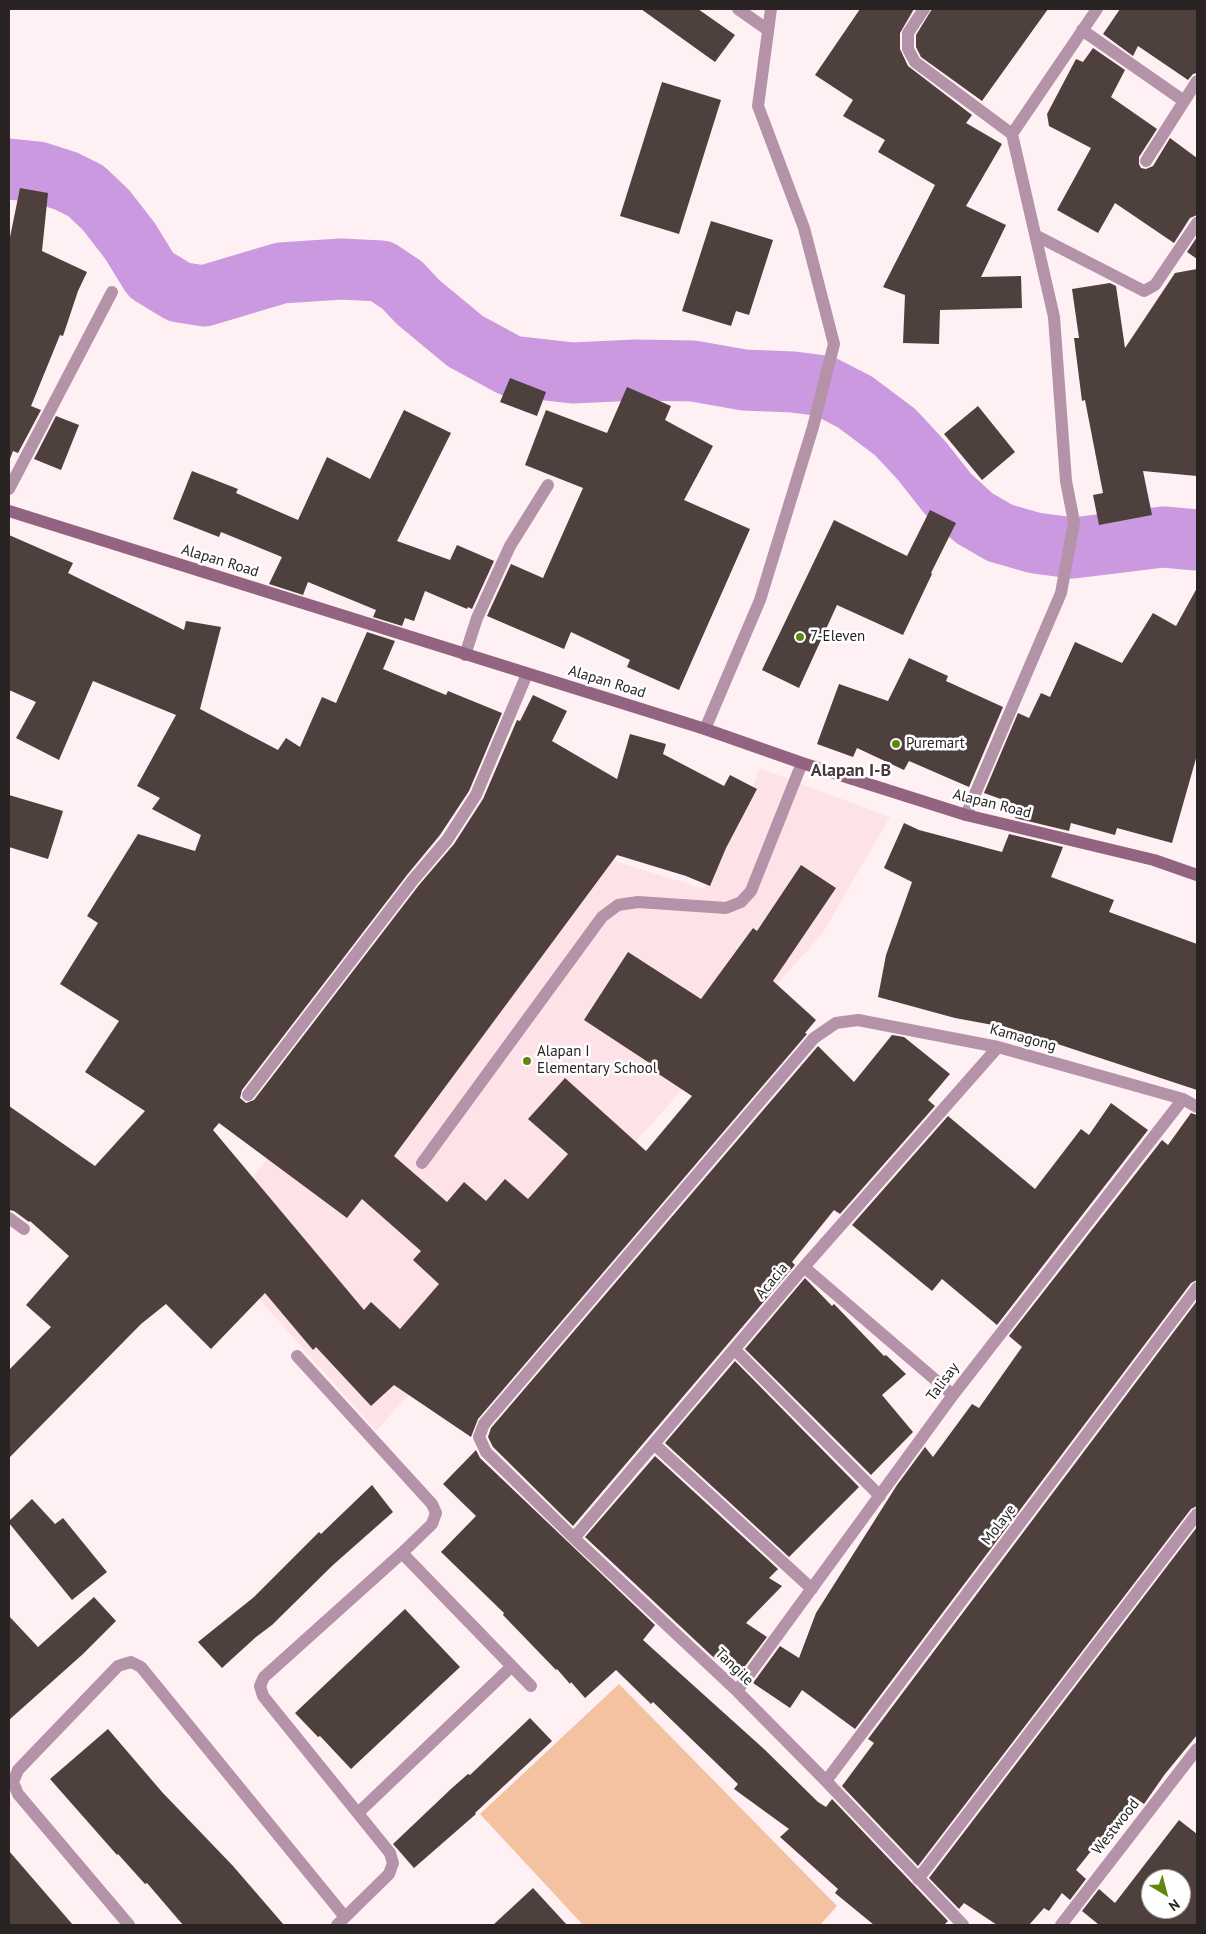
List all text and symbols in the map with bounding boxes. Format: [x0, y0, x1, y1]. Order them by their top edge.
street label: Alapan Road [179, 541, 261, 581]
place label: 7-Eleven [810, 628, 865, 646]
marker: 7-Eleven [794, 631, 806, 643]
street label: Alapan Road [566, 662, 648, 702]
place label: Puremart [906, 735, 965, 753]
marker: Puremart [890, 738, 902, 750]
district label: Alapan I-B [811, 760, 891, 782]
street label: Alapan Road [951, 786, 1033, 822]
street label: Kamagong [988, 1020, 1058, 1056]
place label: Alapan I Elementary School [537, 1043, 657, 1078]
marker: Alapan I Elementary School [521, 1055, 533, 1067]
street label: Acacia [752, 1260, 792, 1302]
street label: Talisay [923, 1359, 963, 1405]
street label: Molaye [978, 1501, 1020, 1549]
street label: Tangile [711, 1644, 757, 1690]
street label: Westwood [1089, 1796, 1143, 1858]
north arrow [1141, 1869, 1191, 1919]
text: N [1165, 1895, 1184, 1915]

